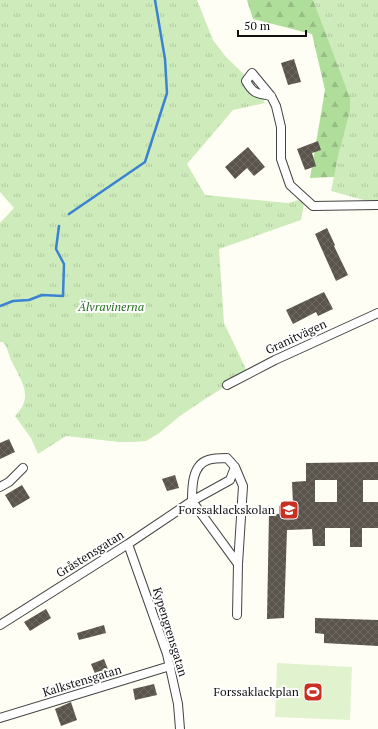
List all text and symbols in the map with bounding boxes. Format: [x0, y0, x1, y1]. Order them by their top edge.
scale bar [238, 12, 306, 38]
text: 50 m [244, 18, 271, 33]
park label: Älvravinerna [77, 299, 144, 314]
street label: Granitvägen [263, 316, 329, 357]
school or university icon: Forssaklackskolan [278, 499, 300, 521]
place label: Forssaklackskolan [178, 502, 275, 517]
street label: Gråstensgatan [53, 527, 126, 580]
street label: Kypengrensgatan [150, 585, 191, 678]
street label: Kalkstensgatan [41, 661, 123, 700]
sports icon: Forssaklackplan [302, 681, 324, 703]
place label: Forssaklackplan [214, 684, 299, 699]

